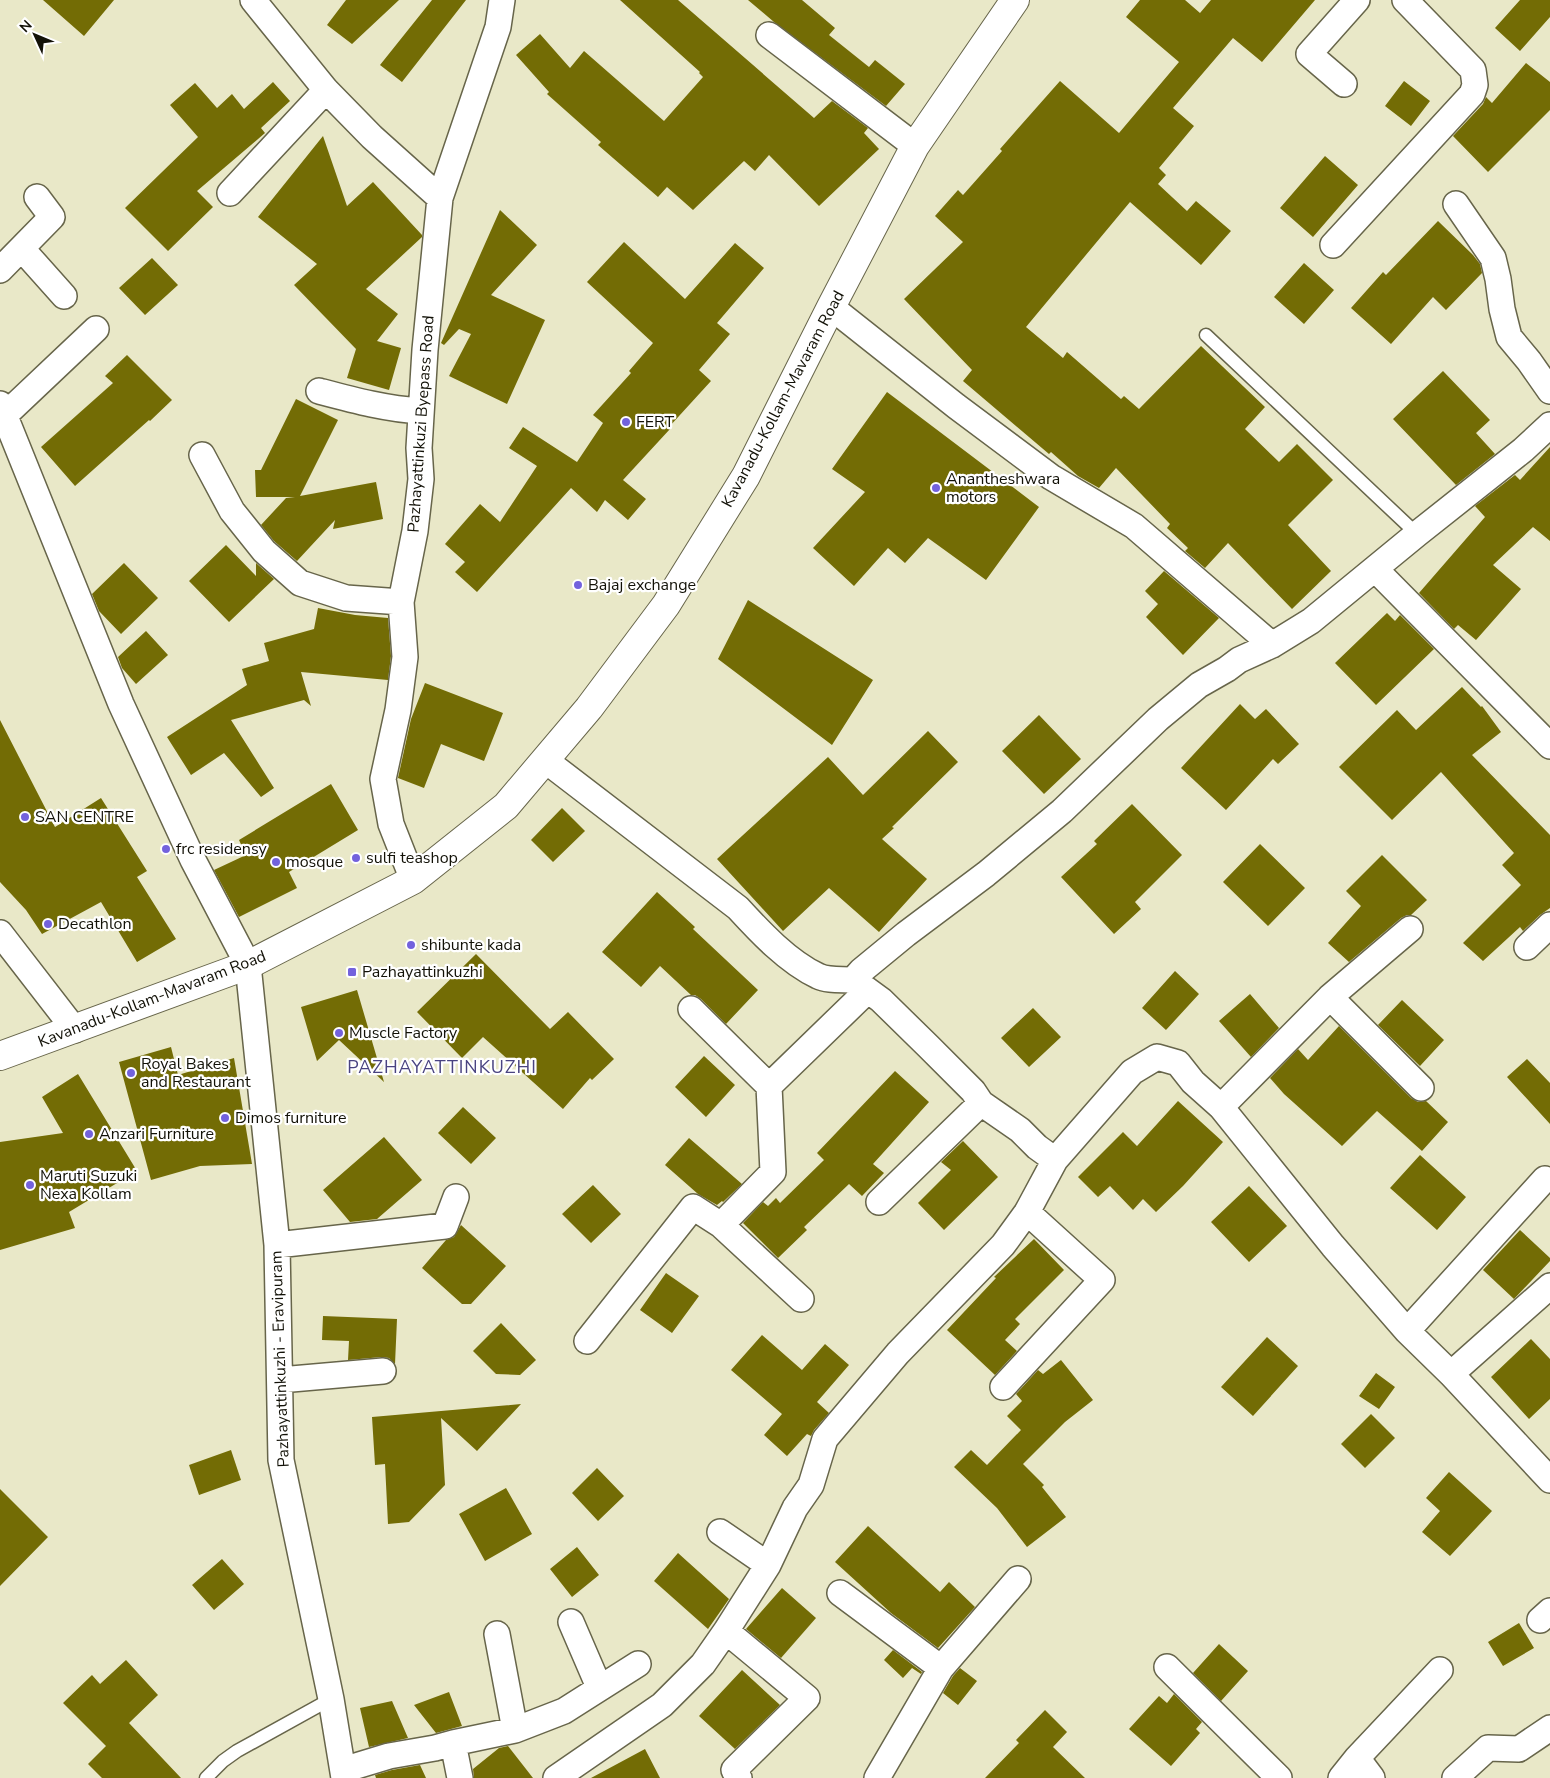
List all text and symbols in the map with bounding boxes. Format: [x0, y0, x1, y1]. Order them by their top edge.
north arrow [10, 10, 60, 60]
text: N [16, 16, 36, 37]
street label: Kavanadu-Kollam-Mavaram Road [716, 287, 850, 511]
street label: Pazhayattinkuzi Byepass Road [402, 315, 440, 533]
place label: FERT [636, 411, 674, 433]
marker: FERT [620, 416, 632, 428]
place label: Anantheshwara motors [946, 468, 1060, 508]
marker: Anantheshwara motors [930, 482, 942, 494]
place label: Bajaj exchange [588, 574, 696, 596]
marker: Bajaj exchange [572, 579, 584, 591]
place label: SAN CENTRE [35, 806, 134, 828]
marker: SAN CENTRE [19, 811, 31, 823]
place label: frc residensy [176, 838, 267, 860]
marker: frc residensy [160, 843, 172, 855]
place label: sulfi teashop [366, 847, 458, 869]
place label: mosque [286, 851, 343, 873]
marker: sulfi teashop [350, 852, 362, 864]
marker: mosque [270, 856, 282, 868]
place label: Decathlon [58, 913, 132, 935]
marker: Decathlon [42, 918, 54, 930]
place label: shibunte kada [421, 934, 521, 956]
marker: shibunte kada [405, 939, 417, 951]
street label: Kavanadu-Kollam-Mavaram Road [35, 945, 269, 1053]
place label: Pazhayattinkuzhi [362, 961, 483, 983]
marker: Pazhayattinkuzhi [346, 966, 358, 978]
place label: Muscle Factory [349, 1022, 458, 1044]
marker: Muscle Factory [333, 1027, 345, 1039]
place label: Royal Bakes and Restaurant [141, 1053, 251, 1093]
district label: PAZHAYATTINKUZHI [347, 1055, 537, 1079]
marker: Royal Bakes and Restaurant [125, 1067, 137, 1079]
place label: Dimos furniture [235, 1107, 347, 1129]
marker: Dimos furniture [219, 1112, 231, 1124]
place label: Anzari Furniture [99, 1123, 214, 1145]
marker: Anzari Furniture [83, 1128, 95, 1140]
place label: Maruti Suzuki Nexa Kollam [40, 1165, 137, 1205]
marker: Maruti Suzuki Nexa Kollam [24, 1179, 36, 1191]
street label: Pazhayattinkuzhi - Eravipuram [265, 1250, 295, 1468]

